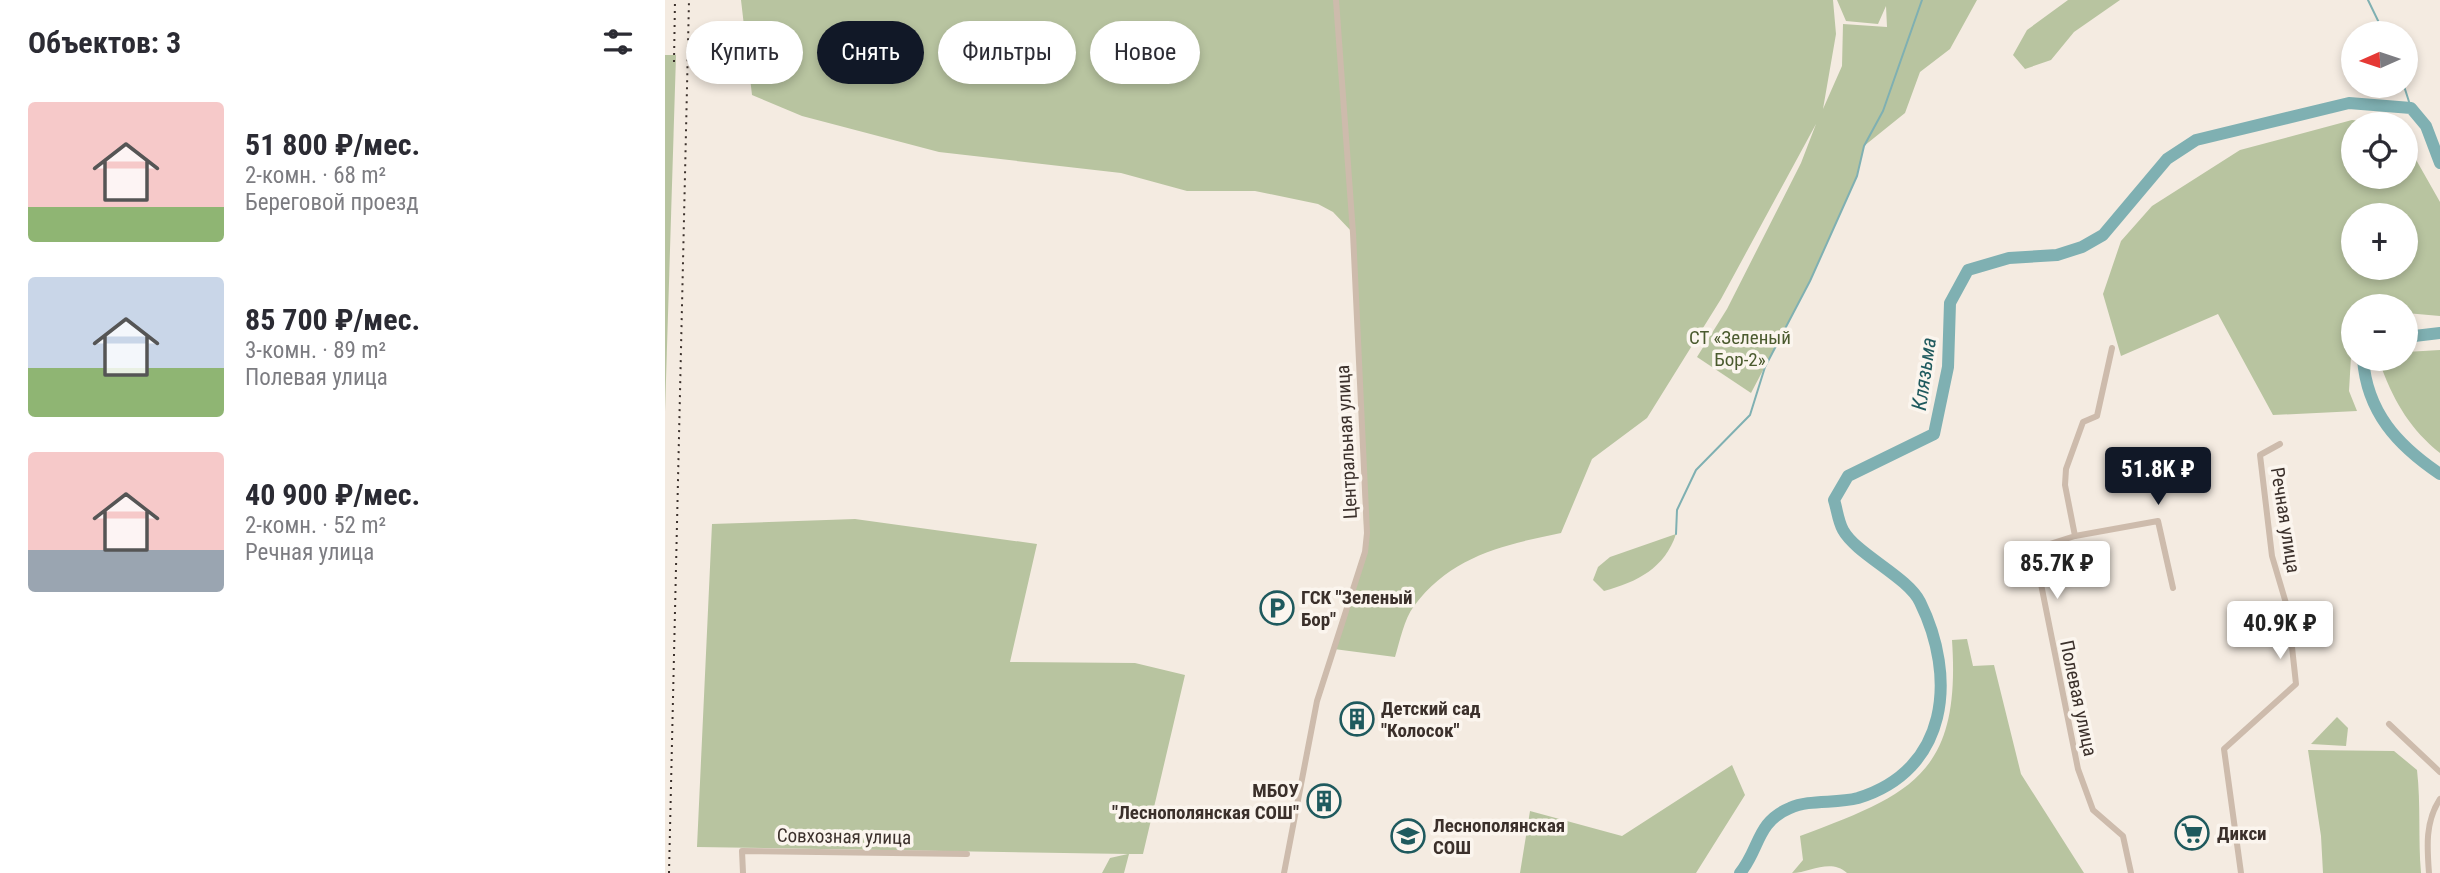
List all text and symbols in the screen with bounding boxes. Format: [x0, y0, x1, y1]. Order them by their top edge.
chip: Купить [686, 21, 803, 84]
chip: Снять [817, 21, 924, 84]
chip: Фильтры [938, 21, 1076, 84]
chip: Новое [1090, 21, 1200, 84]
north arrow [2341, 21, 2419, 98]
map controls [2341, 21, 2418, 371]
icon: filters [599, 23, 637, 61]
text: Объектов: 3 [28, 25, 181, 60]
button: locate [2341, 112, 2418, 189]
text: 51 800 ₽/мес. [245, 127, 420, 162]
icon: home [84, 130, 168, 214]
text: 2-комн. · 68 m² [245, 162, 386, 189]
text: Береговой проезд [245, 189, 419, 216]
button: + [2341, 203, 2418, 280]
button: − [2341, 294, 2418, 371]
text: 85 700 ₽/мес. [245, 302, 420, 337]
icon: home [84, 305, 168, 389]
park label: СТ «Зеленый Бор-2» [1689, 326, 1791, 371]
water label: Клязьма [1907, 336, 1941, 412]
text: 3-комн. · 89 m² [245, 337, 386, 364]
text: Полевая улица [245, 364, 388, 391]
street label: Центральная улица [1331, 364, 1362, 520]
pin: 51.8K ₽ [2093, 448, 2223, 507]
text: 51.8K ₽ [2121, 456, 2195, 483]
street label: Речная улица [2266, 466, 2305, 575]
text: 40 900 ₽/мес. [245, 477, 420, 512]
icon: home [84, 480, 168, 564]
text: 2-комн. · 52 m² [245, 512, 386, 539]
text: Речная улица [245, 539, 374, 566]
pin: 85.7K ₽ [1992, 542, 2122, 601]
text: 85.7K ₽ [2020, 550, 2094, 577]
place label: ГСК "Зеленый Бор" [1301, 586, 1413, 631]
parking icon: ГСК "Зеленый Бор" [1258, 589, 1296, 627]
pin: 40.9K ₽ [2215, 602, 2345, 661]
text: 40.9K ₽ [2243, 610, 2317, 637]
street label: Полевая улица [2055, 638, 2102, 758]
place label: Детский сад "Колосок" [1381, 697, 1481, 742]
building icon: Детский сад "Колосок" [1338, 700, 1376, 738]
place label: МБОУ "Леснополянская СОШ" [1112, 779, 1300, 824]
building icon: МБОУ "Леснополянская СОШ" [1305, 782, 1343, 820]
place label: Леснополянская СОШ [1433, 814, 1565, 859]
supermarket icon: Дикси [2173, 814, 2211, 852]
school or university icon: Леснополянская СОШ [1389, 817, 1427, 855]
place label: Дикси [2217, 822, 2267, 845]
street label: Совхозная улица [777, 824, 911, 849]

